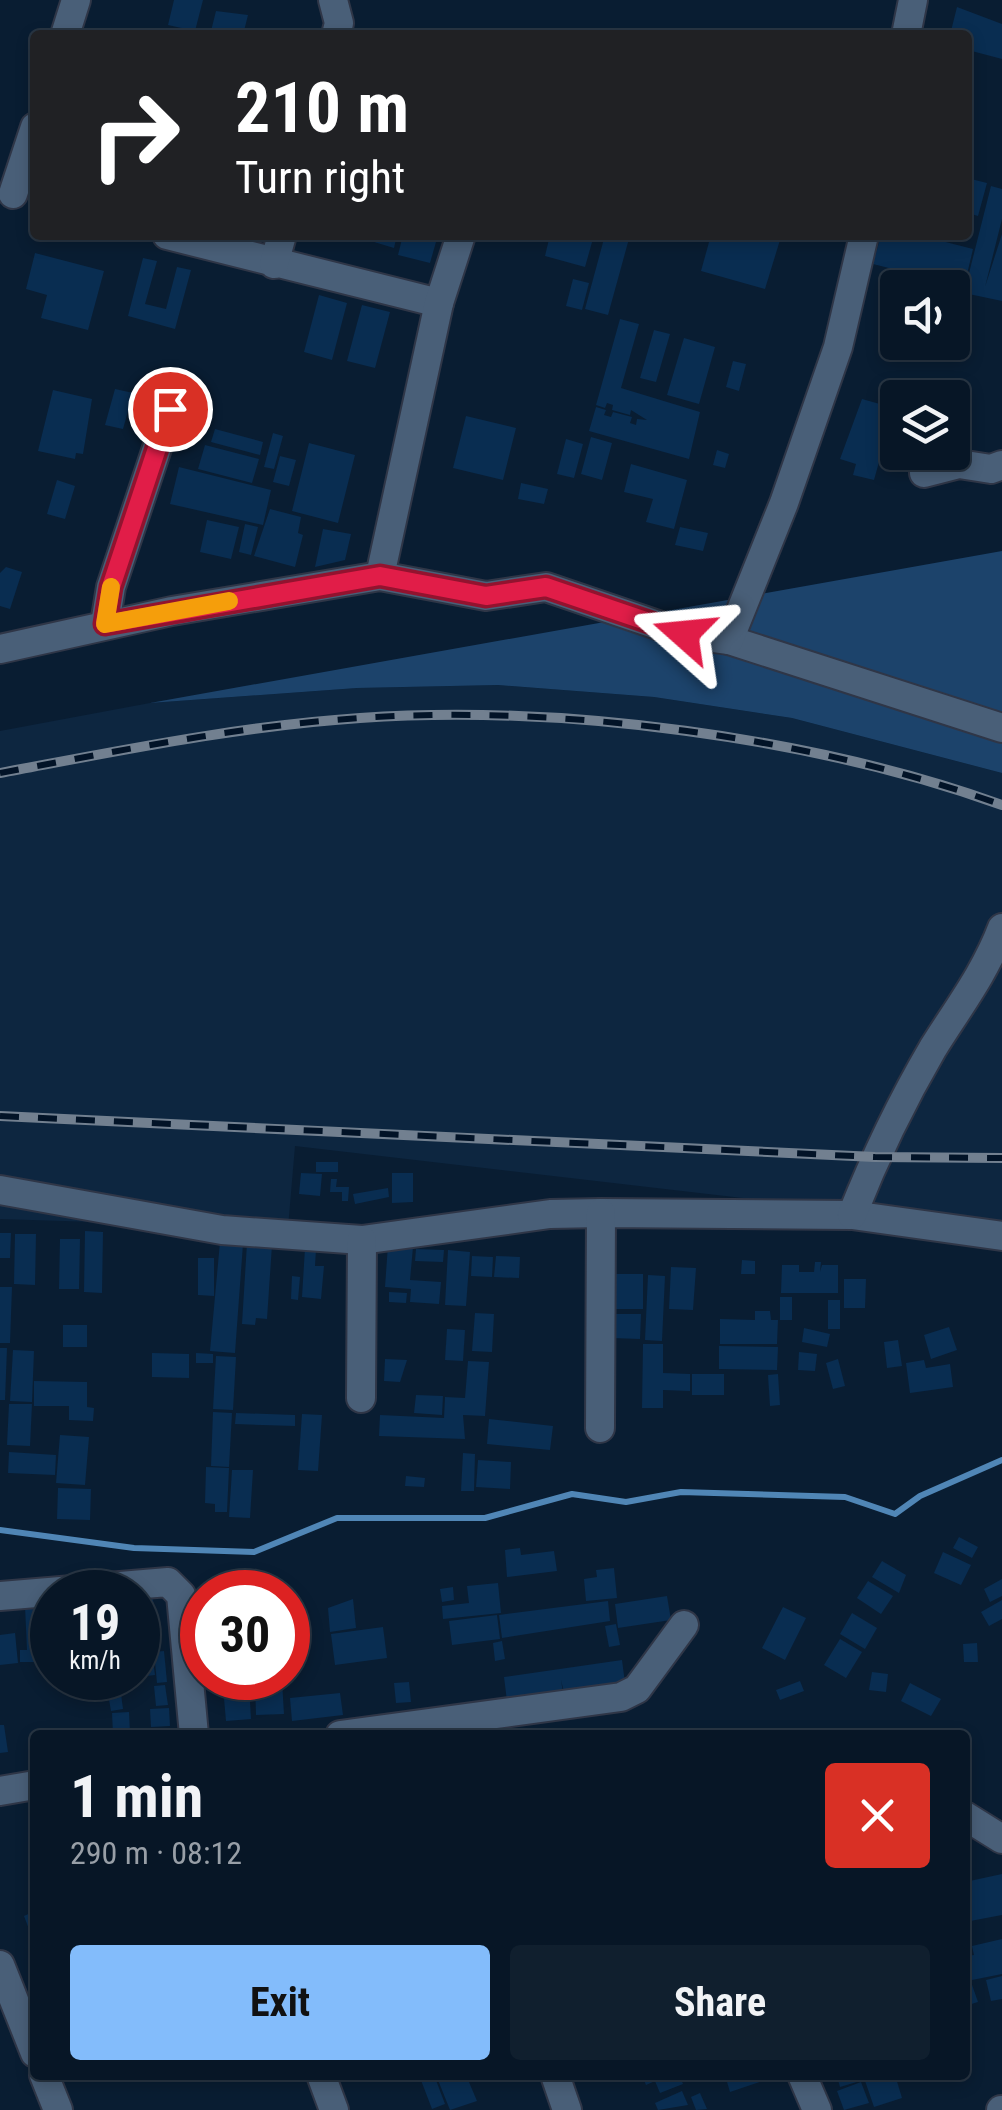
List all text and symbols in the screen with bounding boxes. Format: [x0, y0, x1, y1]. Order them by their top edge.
text: 210 m [235, 67, 409, 149]
icon: right [70, 70, 200, 200]
text: Turn right [235, 151, 405, 204]
map controls [880, 270, 970, 470]
button: sound [880, 270, 970, 360]
pin [128, 367, 213, 452]
button: layers [880, 380, 970, 470]
icon: arrive [143, 382, 198, 437]
position arrow [632, 582, 736, 686]
speed limit sign: 30 [180, 1570, 310, 1700]
text: 19 [70, 1594, 120, 1652]
text: km/h [69, 1646, 121, 1675]
text: 1 min [70, 1761, 203, 1832]
button: close [825, 1763, 930, 1868]
text: 290 m · 08:12 [70, 1834, 242, 1872]
button: Exit [70, 1945, 490, 2060]
button: Share [510, 1945, 930, 2060]

